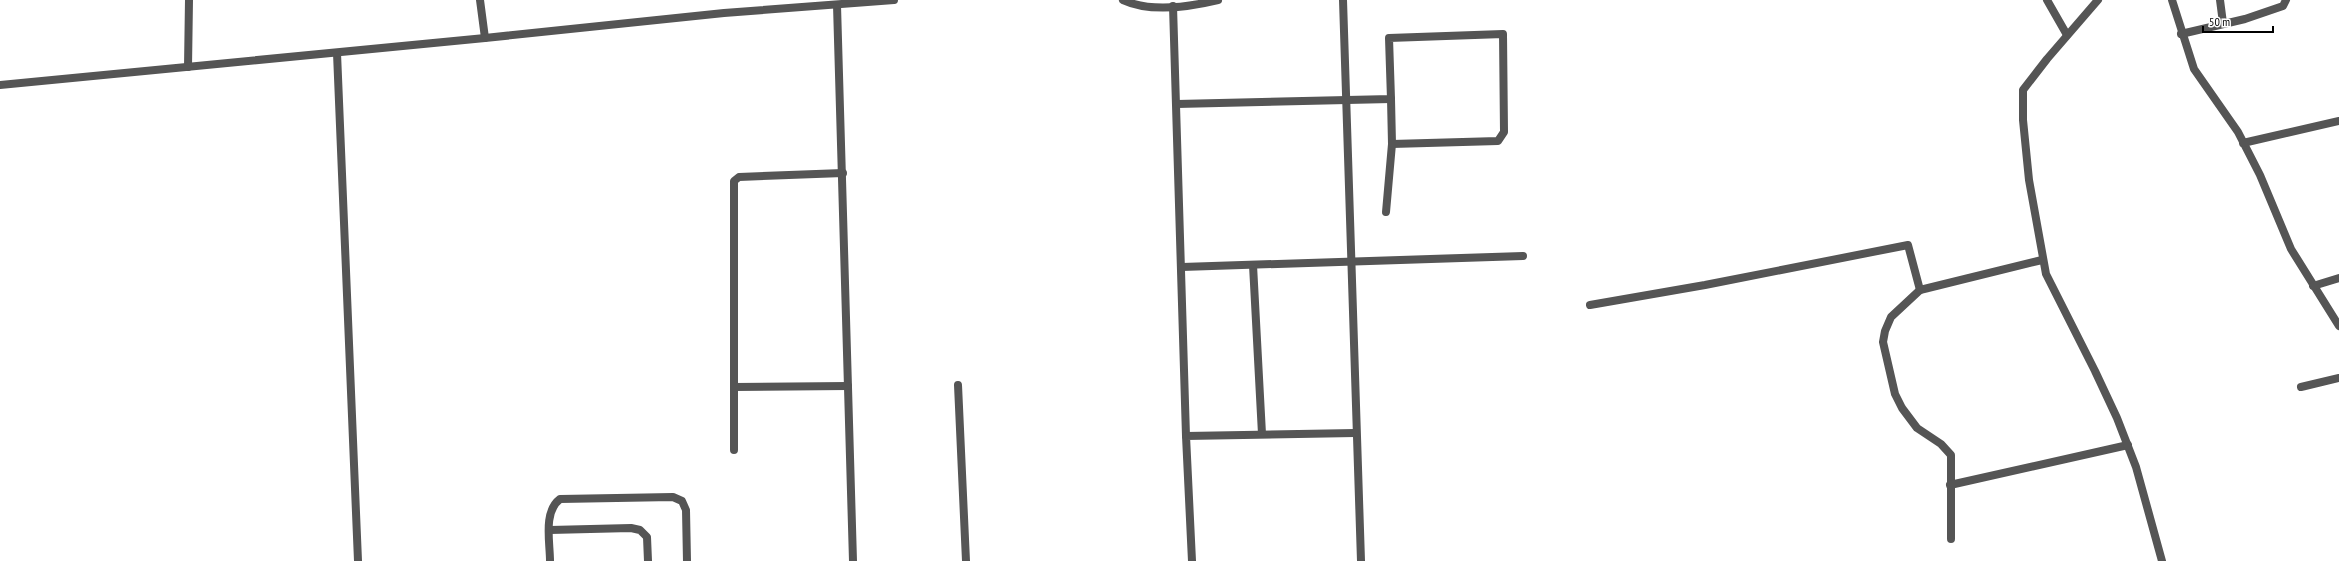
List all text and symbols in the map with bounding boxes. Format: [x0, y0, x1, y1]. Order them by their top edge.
scale bar [2203, 8, 2273, 34]
text: 50 m [2209, 14, 2230, 29]

